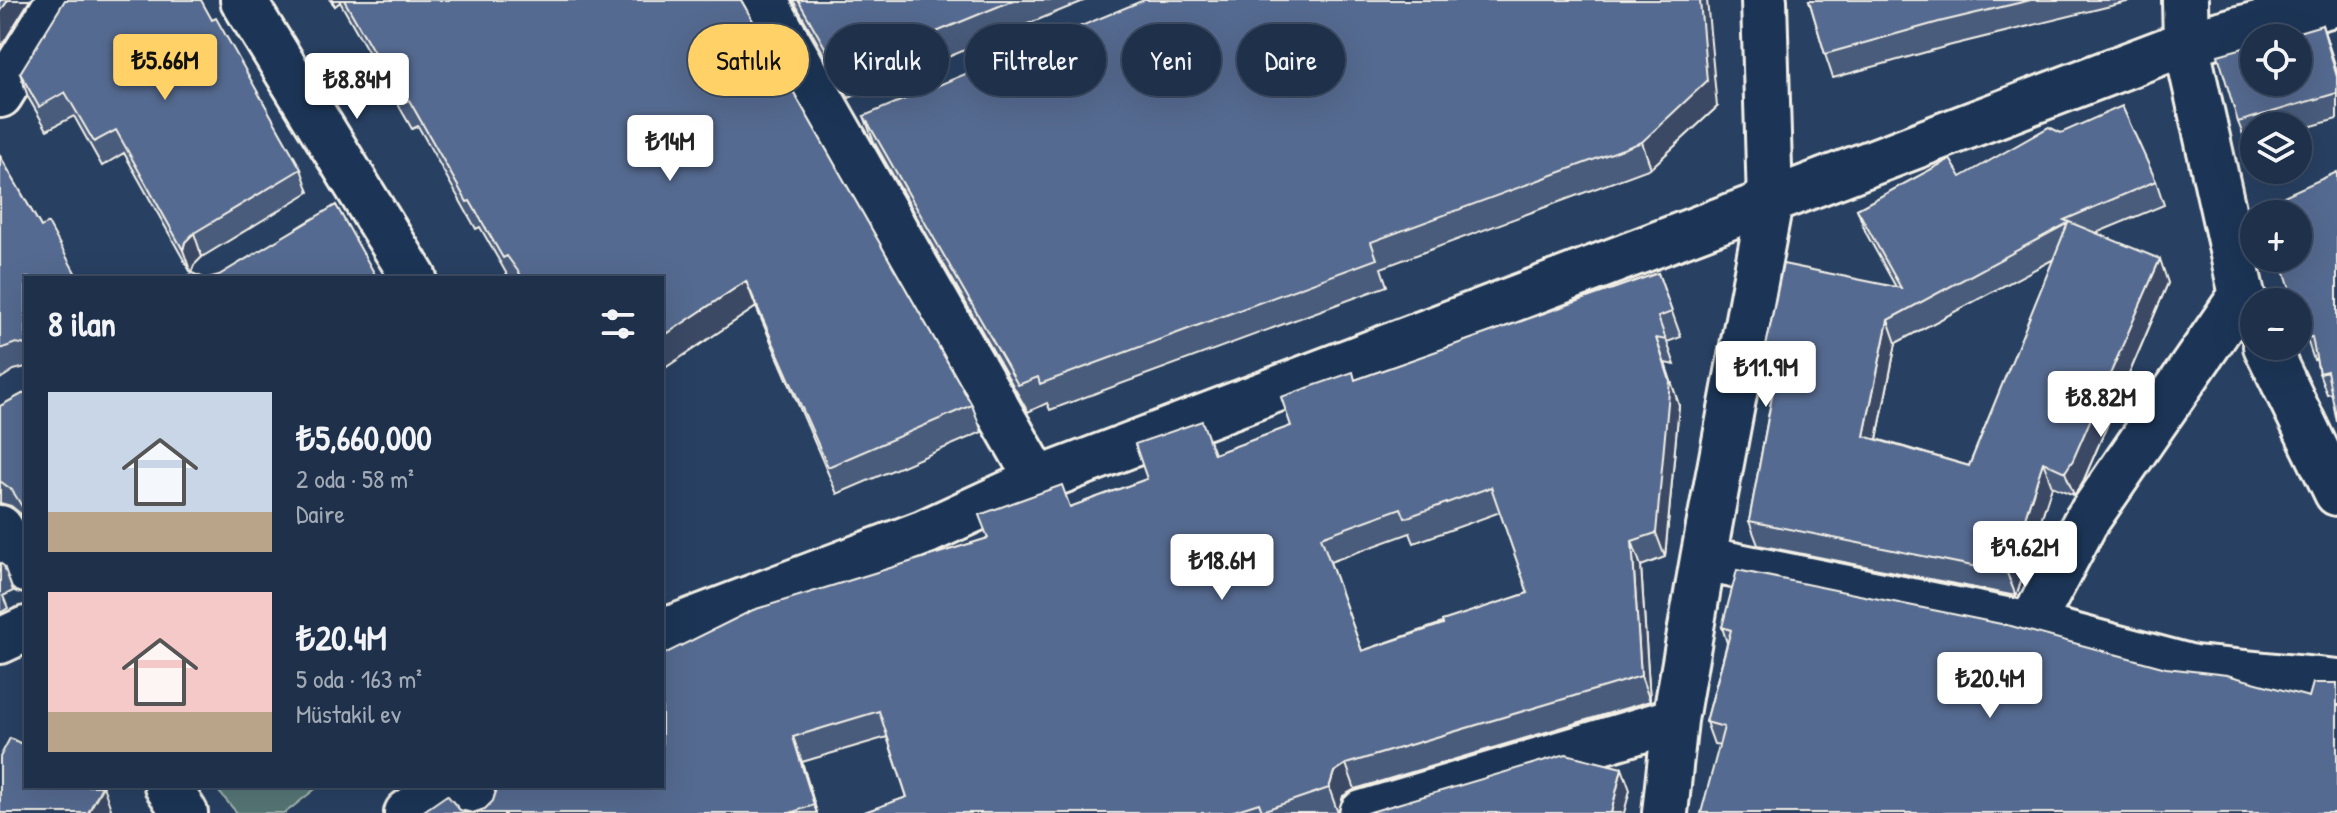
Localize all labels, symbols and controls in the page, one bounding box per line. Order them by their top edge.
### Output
chip: Satılık [688,24,809,96]
chip: Kiralık [825,24,949,96]
chip: Filtreler [965,24,1106,96]
chip: Yeni [1122,24,1221,96]
chip: Daire [1237,24,1345,96]
map controls [2240,24,2312,360]
button: locate [2240,24,2312,96]
pin: ₺5.66M [100,34,230,102]
text: ₺5.66M [131,42,199,77]
pin: ₺8.84M [292,53,422,121]
text: ₺8.84M [323,61,391,96]
button: layers [2240,112,2312,184]
pin: ₺14M [623,115,717,183]
text: ₺14M [645,123,695,158]
button: + [2240,200,2312,272]
button: − [2240,288,2312,360]
text: 8 ilan [48,301,116,347]
icon: filters [596,302,640,346]
pin: ₺11.9M [1701,341,1831,409]
text: ₺11.9M [1734,349,1798,384]
pin: ₺8.82M [2036,371,2166,439]
text: ₺8.82M [2066,379,2136,414]
text: ₺5,660,000 [296,415,432,461]
icon: home [112,424,208,520]
text: 2 oda · 58 m² [296,461,414,496]
text: Daire [296,496,345,531]
pin: ₺9.62M [1960,521,2090,589]
text: ₺9.62M [1991,529,2059,564]
pin: ₺18.6M [1157,534,1287,602]
text: ₺18.6M [1189,542,1255,577]
text: ₺20.4M [296,615,387,661]
icon: home [112,624,208,720]
pin: ₺20.4M [1925,652,2055,720]
text: ₺20.4M [1955,660,2025,695]
text: 5 oda · 163 m² [296,661,422,696]
text: Müstakil ev [296,696,401,731]

